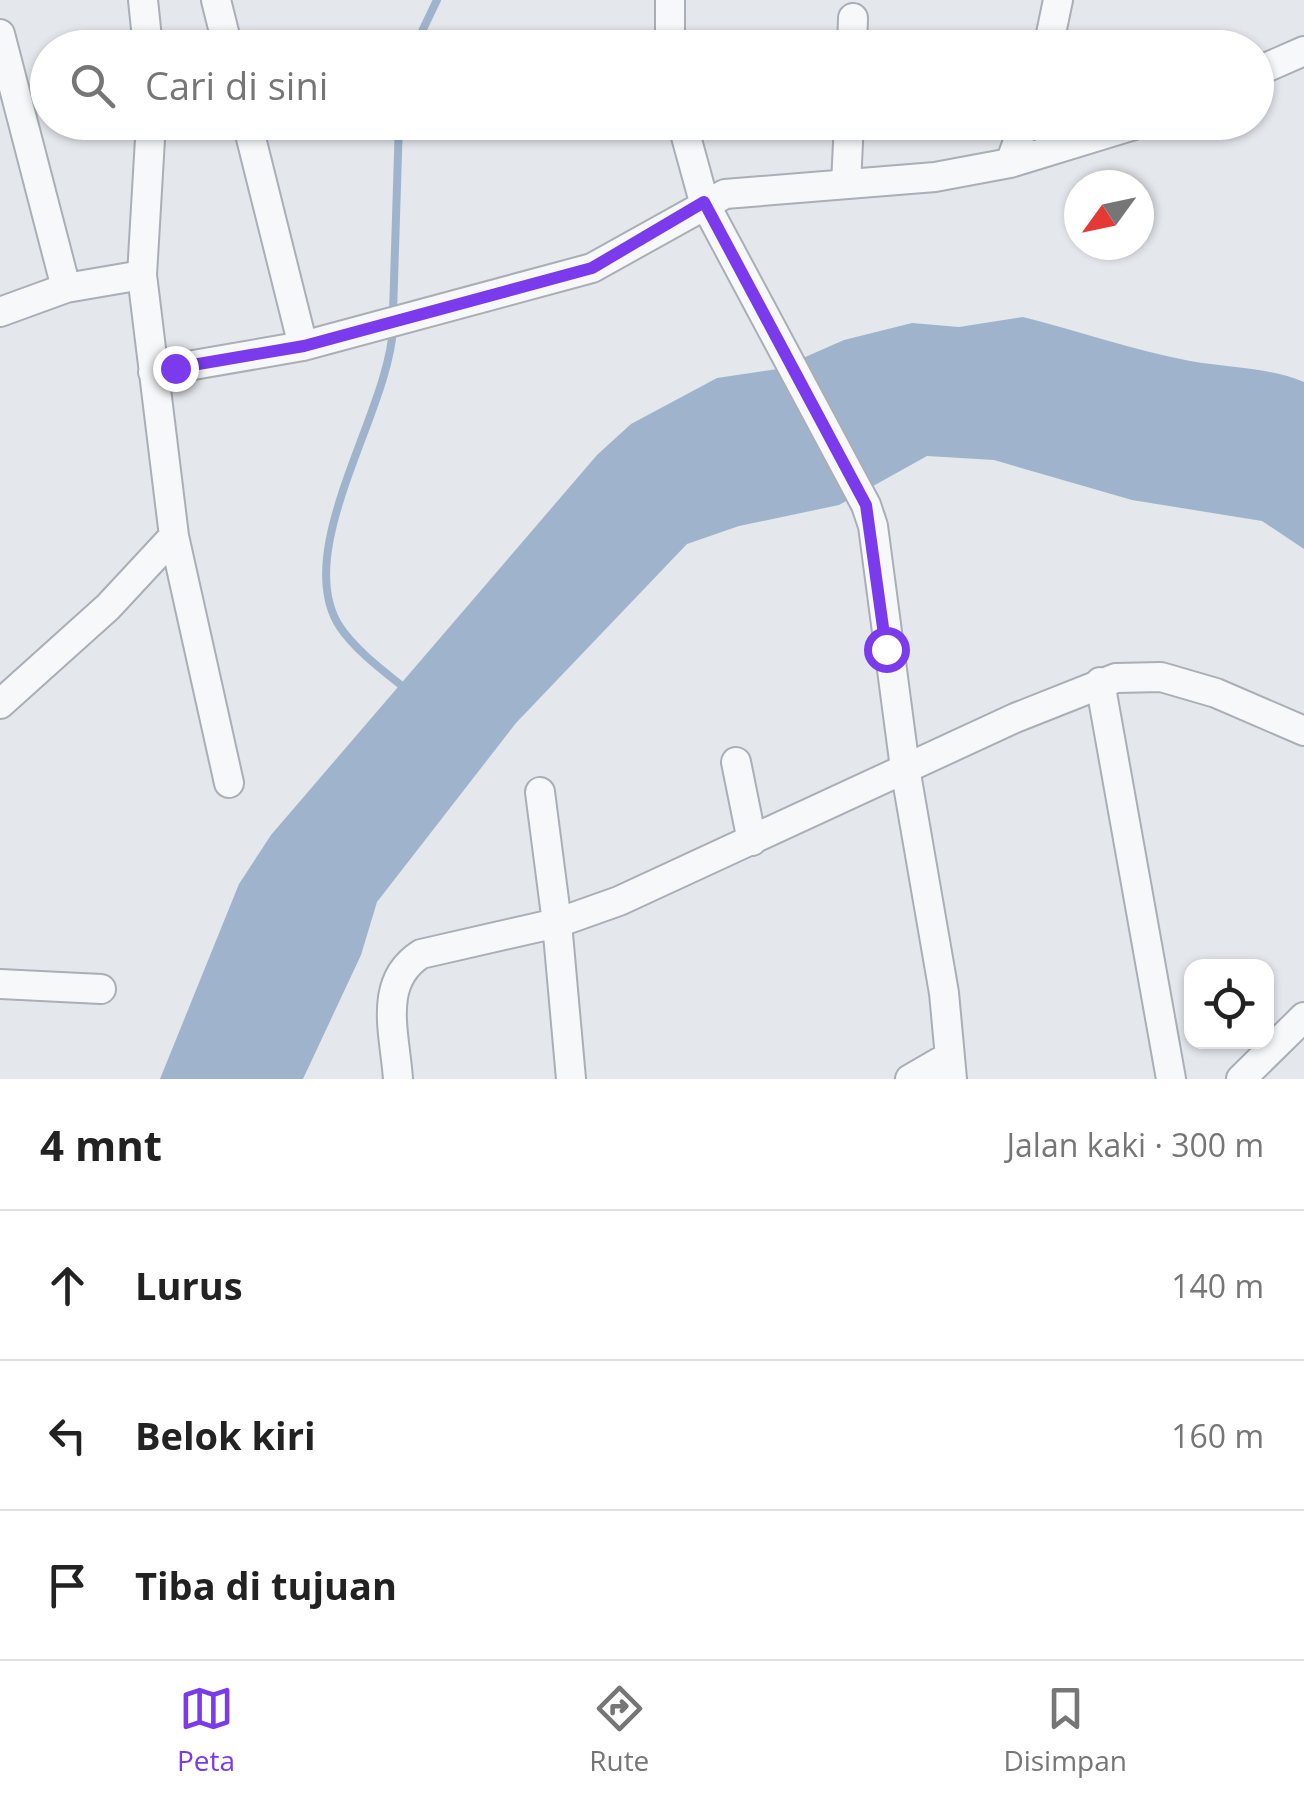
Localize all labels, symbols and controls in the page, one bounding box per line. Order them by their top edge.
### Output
search box [30,30,1274,140]
icon: search [65,58,120,113]
text: Cari di sini [145,59,328,111]
north arrow [1064,170,1154,260]
route end [153,346,199,392]
route start [864,627,910,673]
map controls [1184,959,1274,1049]
button: locate [1184,959,1274,1049]
text: 4 mnt [40,1116,162,1173]
text: Jalan kaki · 300 m [1006,1123,1264,1166]
icon: ahead [40,1258,95,1313]
text: Lurus [135,1259,243,1311]
text: 140 m [1171,1264,1264,1307]
icon: left [40,1408,95,1463]
text: Belok kiri [135,1409,316,1461]
text: 160 m [1171,1414,1264,1457]
icon: arrive [40,1558,95,1613]
text: Tiba di tujuan [135,1559,397,1611]
tab: Peta [177,1681,235,1779]
tab: Rute [589,1681,649,1779]
tab: Disimpan [1003,1681,1127,1779]

